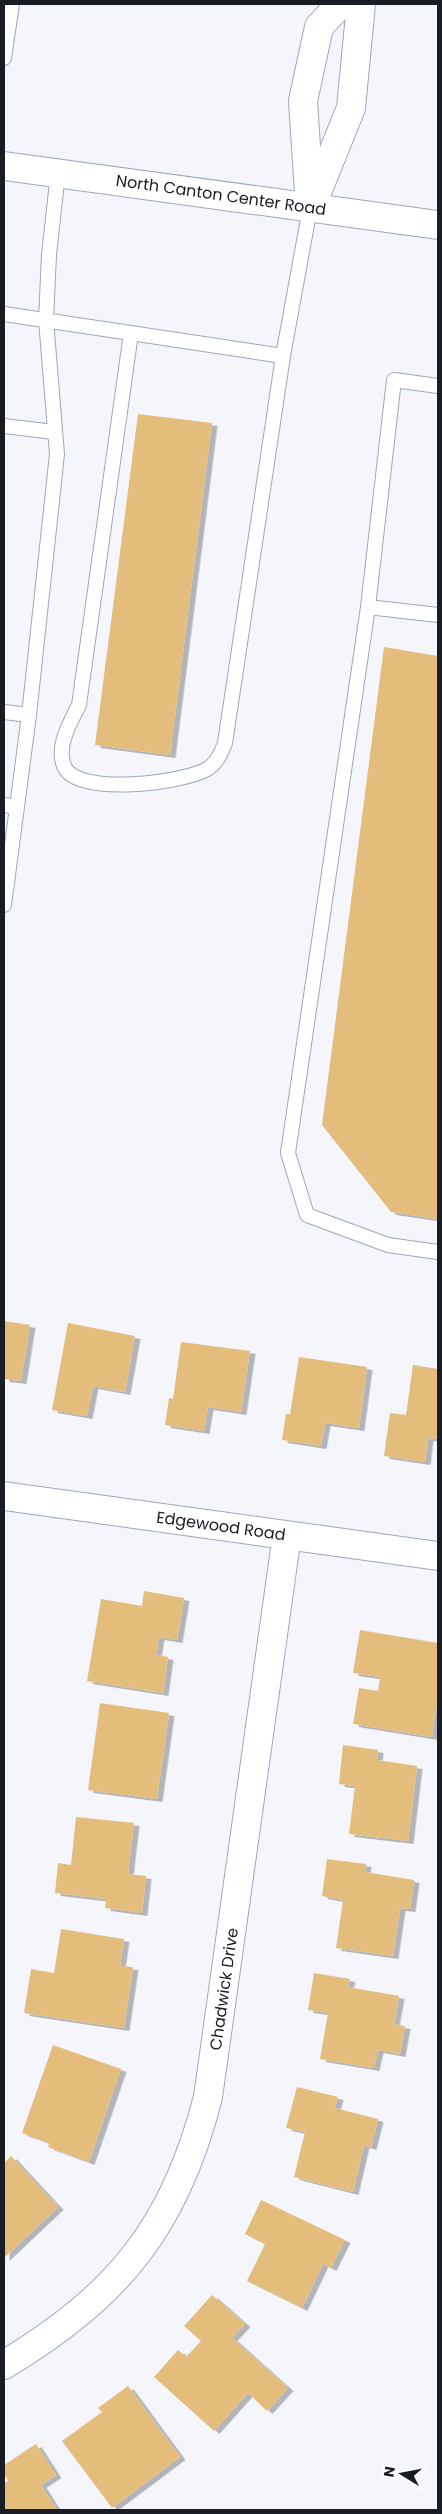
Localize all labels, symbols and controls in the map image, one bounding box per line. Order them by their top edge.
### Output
street label: North Canton Center Road [114,169,328,221]
street label: Edgewood Road [155,1506,287,1546]
street label: Chadwick Drive [204,1926,244,2052]
north arrow [377,2449,427,2499]
text: N [378,2465,400,2479]

